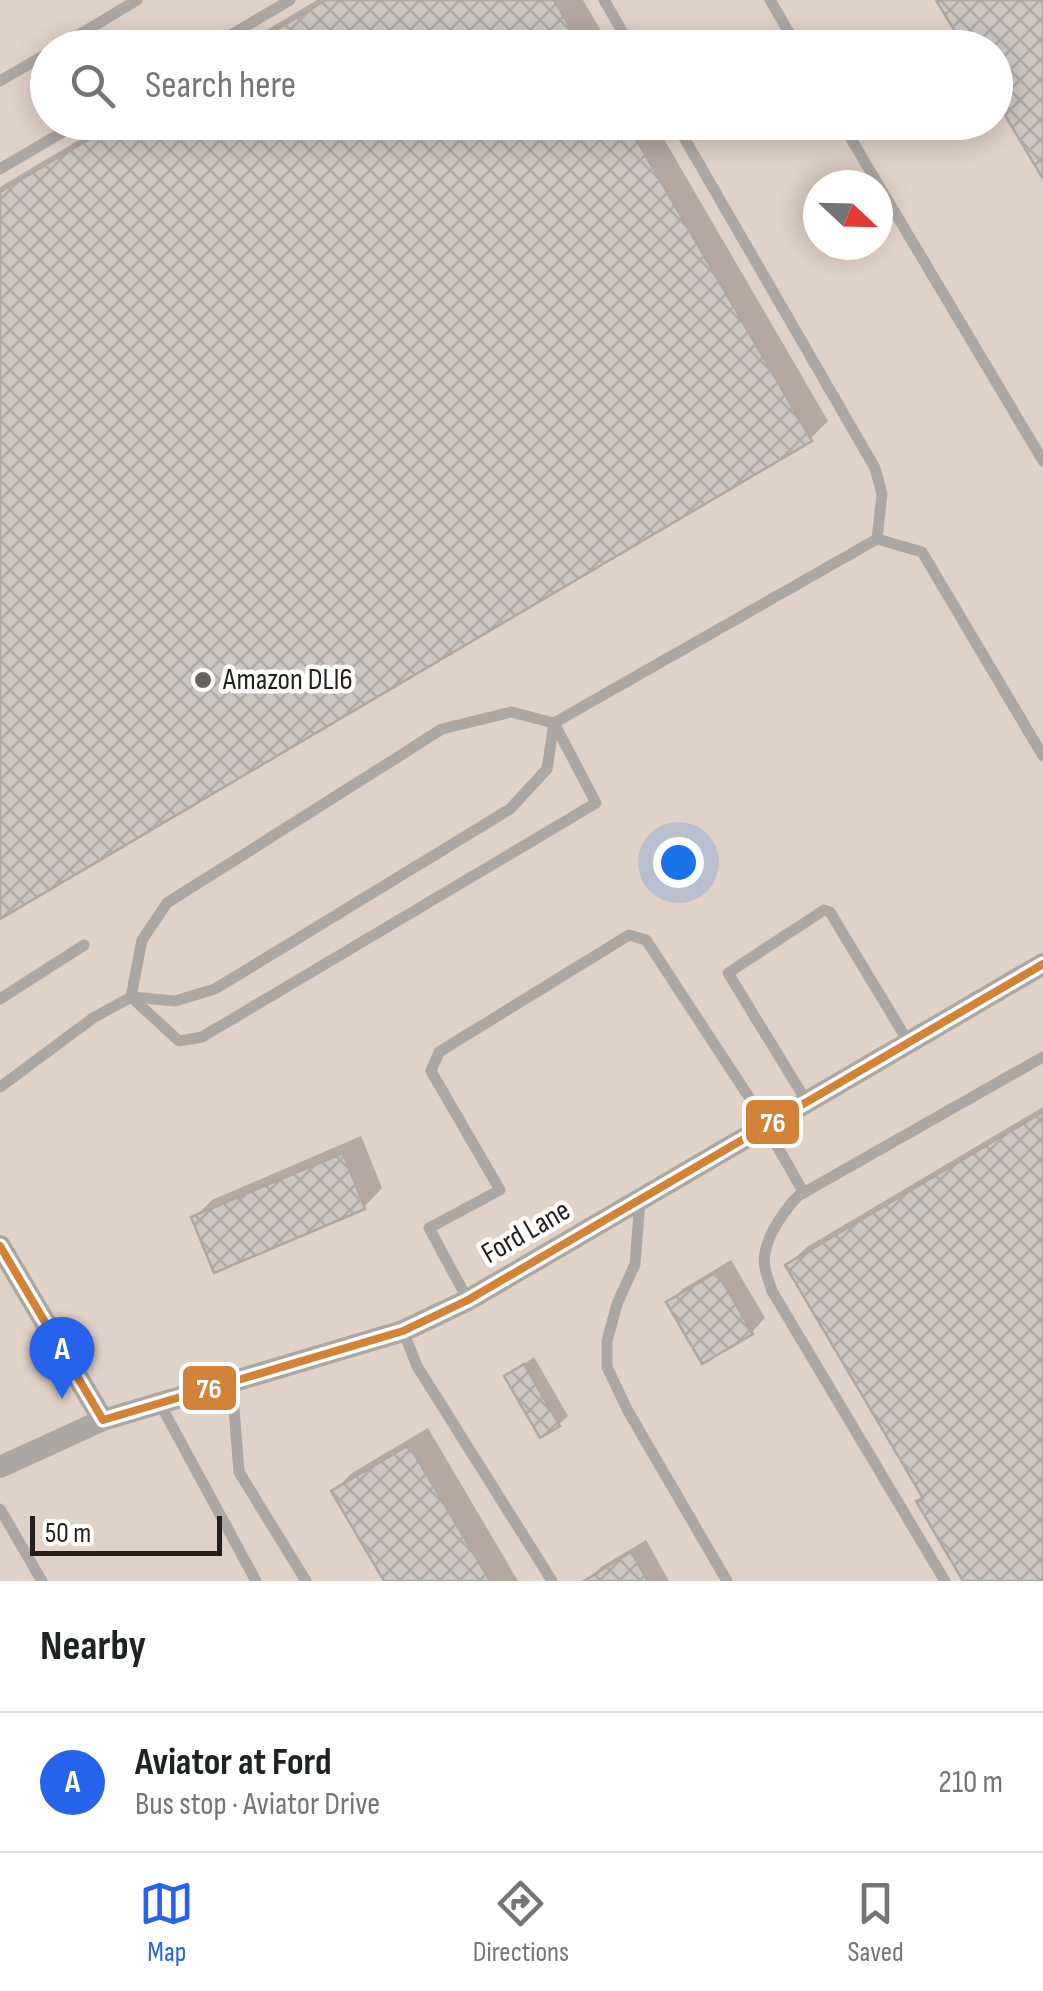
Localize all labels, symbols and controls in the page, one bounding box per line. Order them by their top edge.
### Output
search box [30,30,1013,140]
icon: search [65,58,120,113]
text: Search here [145,63,296,108]
north arrow [803,170,893,260]
place label: Amazon DLI6 [222,662,353,698]
marker: Amazon DLI6 [192,669,214,691]
your location [653,837,704,888]
line badge: 76 [744,1098,801,1146]
text: 76 [760,1107,786,1140]
street label: Ford Lane [475,1192,577,1272]
pin: A [30,1316,94,1399]
line badge: 76 [181,1364,238,1412]
text: 76 [196,1373,222,1406]
scale bar [30,1511,222,1556]
text: 50 m [45,1517,91,1550]
text: Nearby [40,1621,146,1672]
text: Aviator at Ford [135,1740,332,1785]
text: A [65,1763,80,1802]
text: 210 m [939,1763,1003,1802]
text: Bus stop · Aviator Drive [135,1785,380,1824]
tab: Map [139,1876,194,1969]
tab: Directions [473,1876,569,1969]
tab: Saved [848,1876,904,1969]

